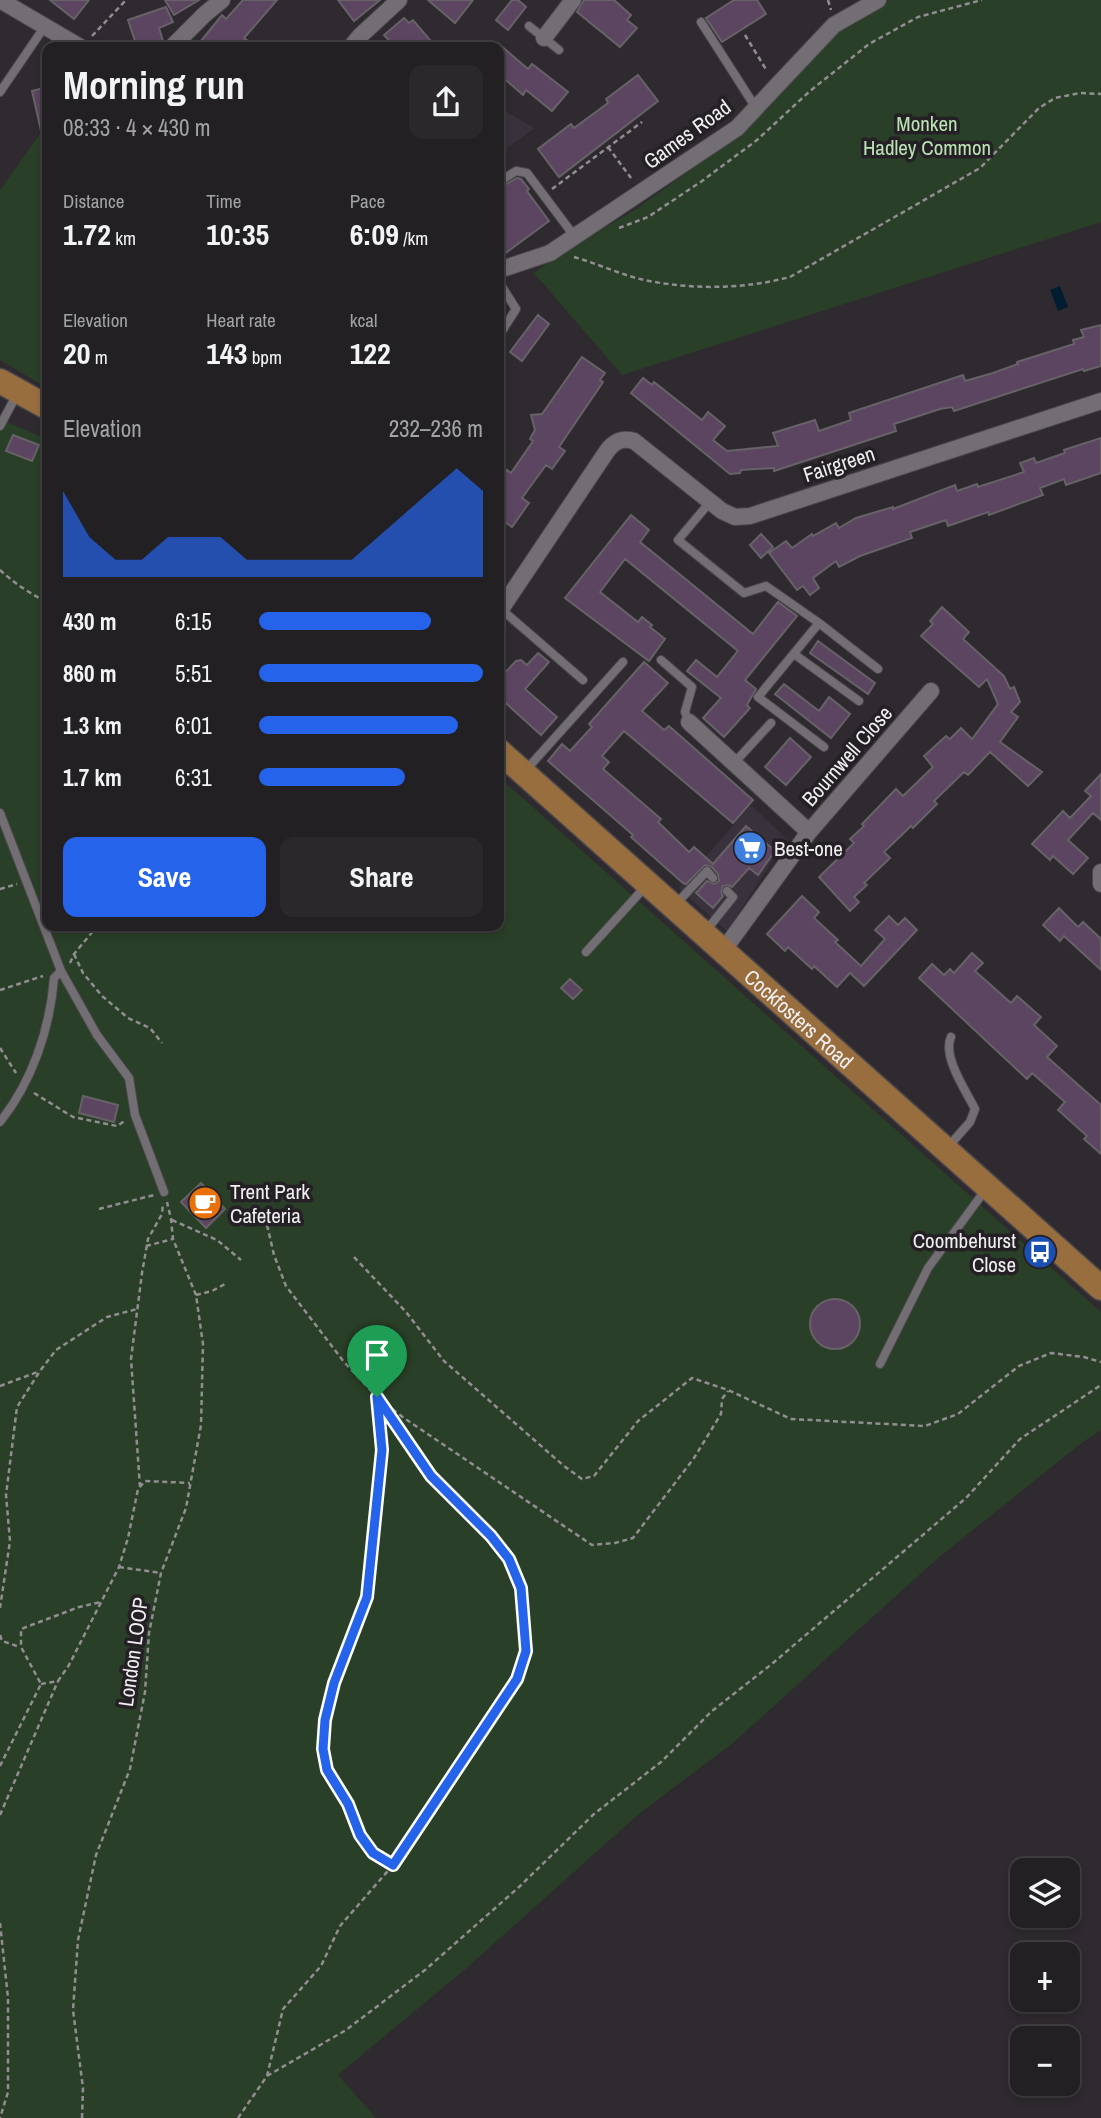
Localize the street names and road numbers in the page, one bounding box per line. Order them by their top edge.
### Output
street label: Games Road [637,92,737,176]
street label: Fairgreen [799,439,879,489]
street label: Bournwell Close [795,700,899,812]
street label: Cockfosters Road [738,962,860,1075]
street label: London LOOP [111,1595,155,1709]

